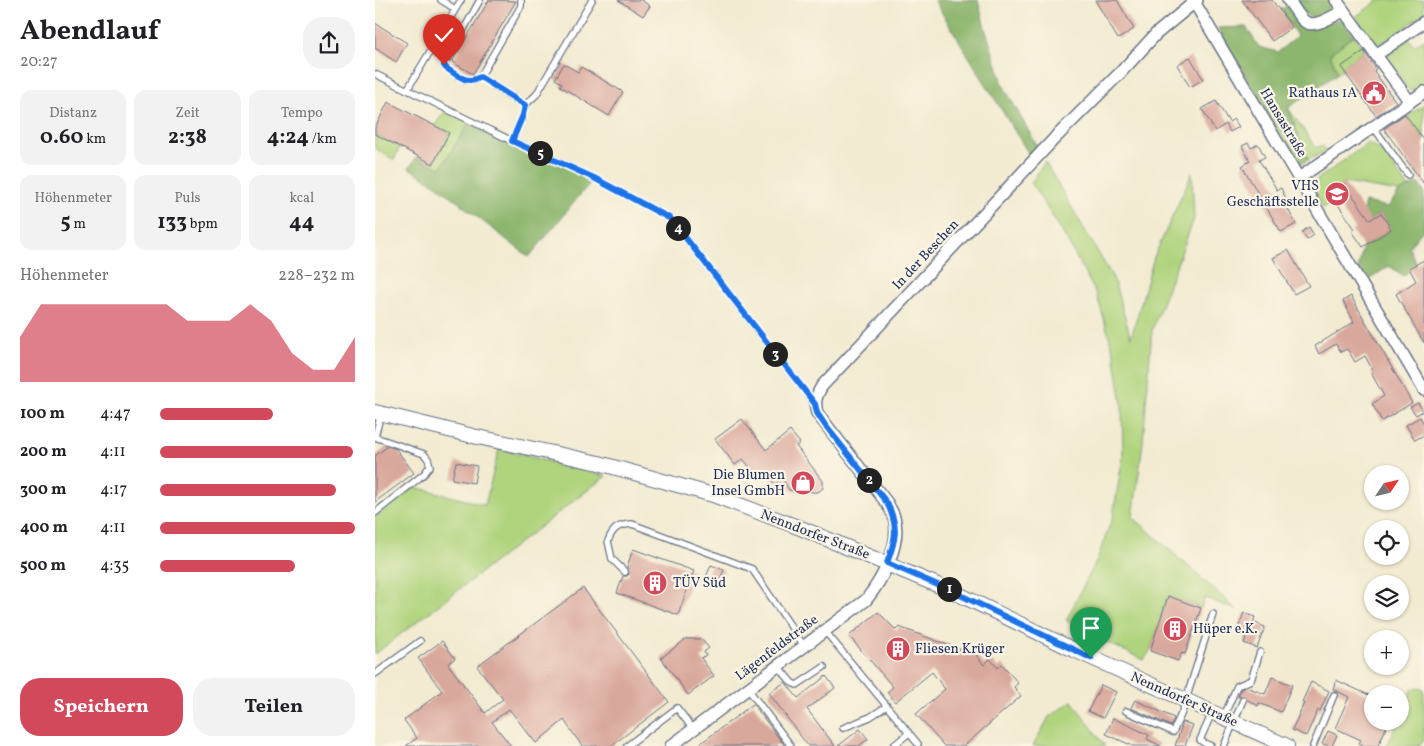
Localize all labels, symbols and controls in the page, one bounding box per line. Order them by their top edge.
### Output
text: Abendlauf [20,12,159,51]
pin [423,14,465,65]
button: share [303,17,355,69]
icon: check [430,21,458,49]
text: 20:27 [20,51,58,73]
public building icon: Rathaus 1A [1361,80,1387,106]
place label: Rathaus 1A [1288,84,1357,103]
street label: Hansastraße [1255,85,1311,161]
text: Distanz [49,104,97,123]
text: Zeit [175,104,200,123]
text: Tempo [281,104,323,123]
text: 0.60 [40,123,83,152]
text: 2:38 [168,123,207,152]
text: 4:24 [267,123,309,152]
text: km [83,130,106,149]
text: /km [309,130,337,149]
pin: 5 [527,140,553,166]
text: 5 [537,144,544,163]
place label: VHS Geschäftsstelle [1227,177,1319,212]
school or university icon: VHS Geschäftsstelle [1324,181,1350,207]
text: Höhenmeter [34,189,112,208]
text: Puls [174,189,201,208]
text: kcal [289,189,314,208]
text: 5 [61,208,71,237]
text: 133 [157,208,187,237]
text: 44 [289,208,315,237]
text: m [71,215,86,234]
text: bpm [187,215,218,234]
pin: 4 [665,216,691,240]
street label: In der Beschen [888,216,964,294]
text: 4 [674,219,683,238]
text: Höhenmeter [20,265,109,287]
text: 228–232 m [278,265,355,287]
pin: 3 [763,342,787,366]
text: 3 [772,345,779,364]
text: 100 m [20,403,65,425]
text: 4:47 [100,403,131,425]
text: 200 m [20,441,67,463]
text: 4:11 [100,441,126,463]
north arrow [1364,465,1409,510]
map controls [1364,465,1409,730]
place label: Die Blumen Insel GmbH [711,466,785,501]
pin: 2 [857,468,881,492]
shop icon: Die Blumen Insel GmbH [790,470,816,496]
text: 2 [866,471,873,490]
text: 300 m [20,479,66,501]
text: 4:17 [100,479,127,501]
street label: Nenndorfer Straße [758,505,873,565]
text: 400 m [20,517,68,539]
text: 4:11 [100,517,126,539]
button: locate [1364,520,1409,565]
text: 500 m [20,555,66,577]
text: 4:35 [100,555,129,577]
building icon: TÜV Süd [642,570,668,596]
place label: TÜV Süd [673,574,726,593]
button: layers [1364,575,1409,620]
pin: 1 [937,576,961,602]
text: 1 [947,580,952,599]
pin [1070,607,1112,658]
street label: Lägenfeldstraße [732,610,823,685]
icon: arrive [1077,614,1105,642]
building icon: Hüper e.K. [1162,616,1188,642]
place label: Hüper e.K. [1193,620,1258,639]
button: + [1364,630,1409,675]
building icon: Fliesen Krüger [885,636,911,662]
place label: Fliesen Krüger [915,640,1005,659]
street label: Nenndorfer Straße [1127,668,1241,732]
button: Speichern [20,678,183,736]
button: Teilen [193,678,355,736]
button: − [1364,685,1409,730]

